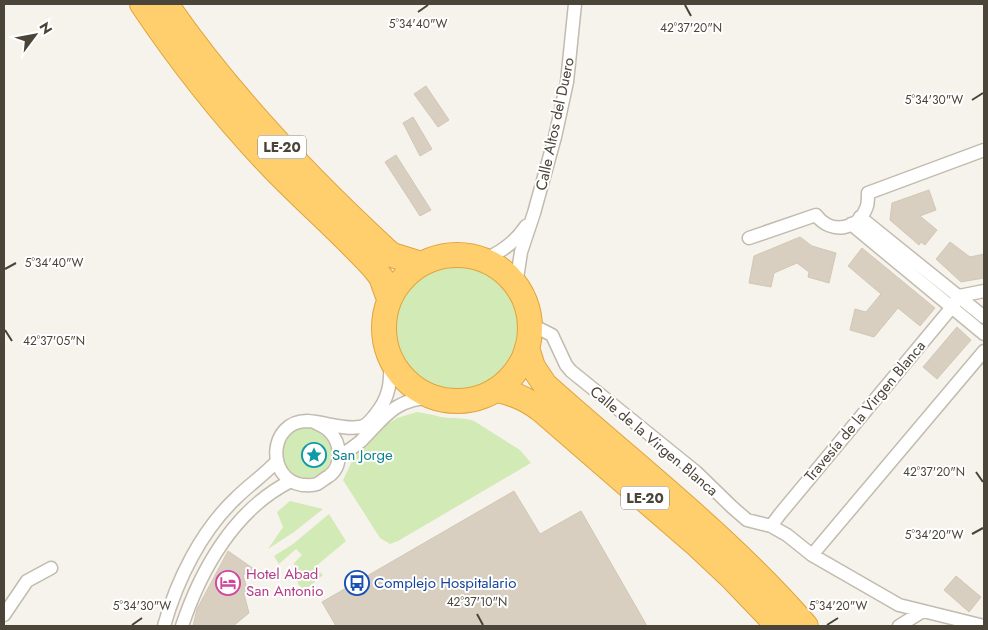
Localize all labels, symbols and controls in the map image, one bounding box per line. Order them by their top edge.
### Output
north arrow [10,10,60,60]
text: 5°34'40"W [389,15,447,33]
text: N [35,18,57,38]
text: 42°37'20"N [660,19,722,37]
street label: Calle Altos del Duero [530,55,580,193]
text: 5°34'30"W [905,91,963,109]
road number: LE-20 [258,136,306,158]
text: 5°34'40"W [25,254,83,272]
text: 42°37'05"N [23,332,85,350]
street label: Travesía de la Virgen Blanca [799,336,931,486]
street label: Calle de la Virgen Blanca [585,381,723,501]
place icon: San Jorge [301,442,327,468]
place label: San Jorge [332,444,393,466]
text: 42°37'20"N [903,463,965,481]
road number: LE-20 [621,486,669,509]
text: 5°34'20"W [905,526,963,544]
place label: Hotel Abad San Antonio [246,563,323,602]
hotel icon: Hotel Abad San Antonio [215,570,241,596]
bus stop icon: Complejo Hospitalario [344,570,370,596]
place label: Complejo Hospitalario [374,572,516,594]
text: 42°37'10"N [447,593,507,611]
text: 5°34'30"W [113,597,171,615]
text: 5°34'20"W [809,597,867,615]

